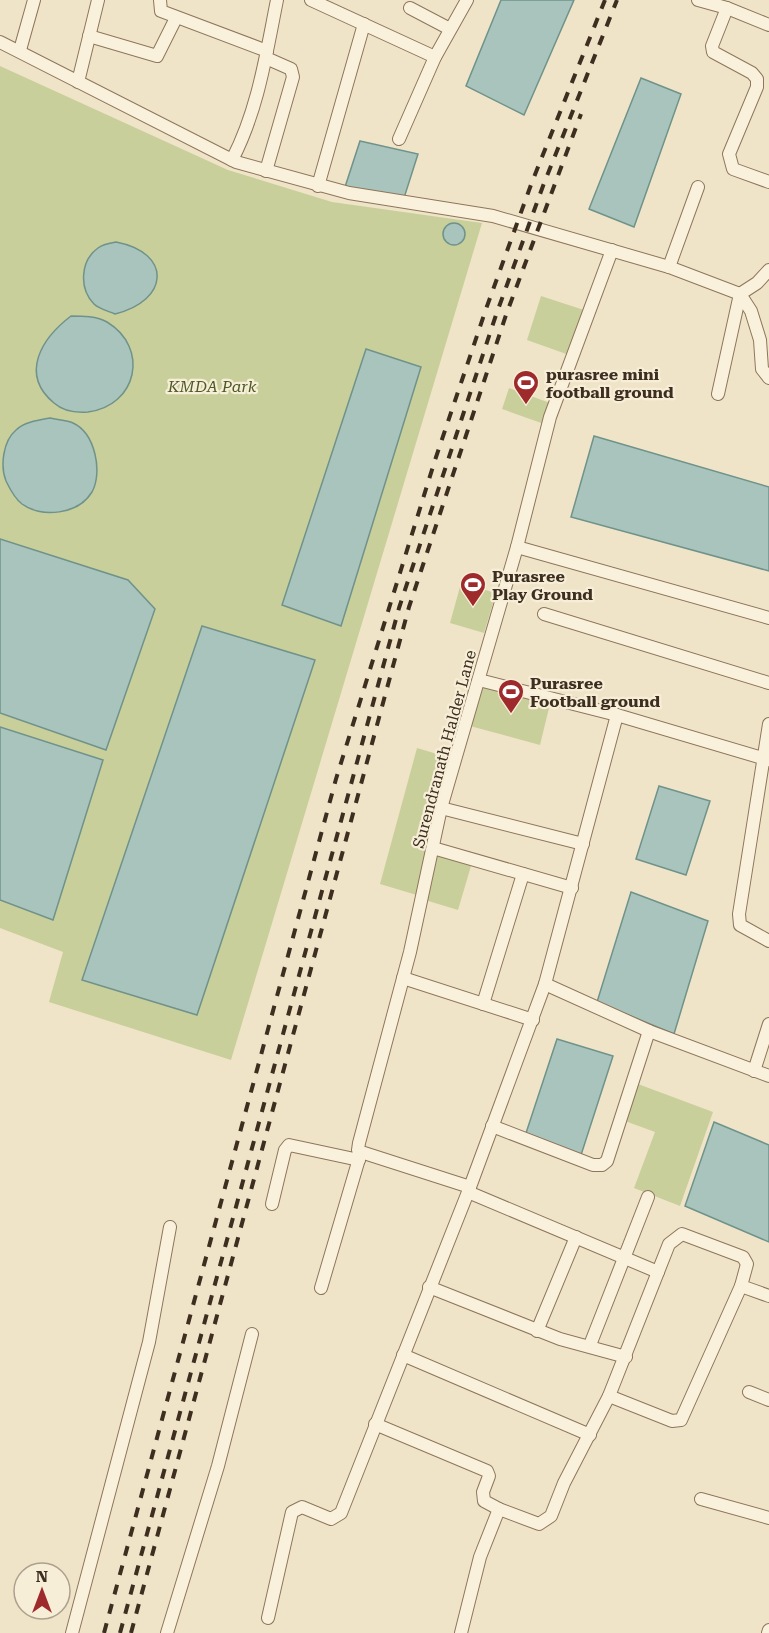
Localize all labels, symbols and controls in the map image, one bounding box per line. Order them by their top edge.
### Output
place label: purasree mini football ground [546,365,674,402]
sports icon: purasree mini football ground [511,368,541,406]
park label: KMDA Park [167,377,257,396]
place label: Purasree Play Ground [492,567,593,604]
sports icon: Purasree Play Ground [458,570,488,608]
street label: Surendranath Halder Lane [409,648,480,850]
place label: Purasree Football ground [530,674,660,711]
sports icon: Purasree Football ground [496,677,526,715]
north arrow [12,1561,72,1621]
text: N [36,1567,48,1586]

